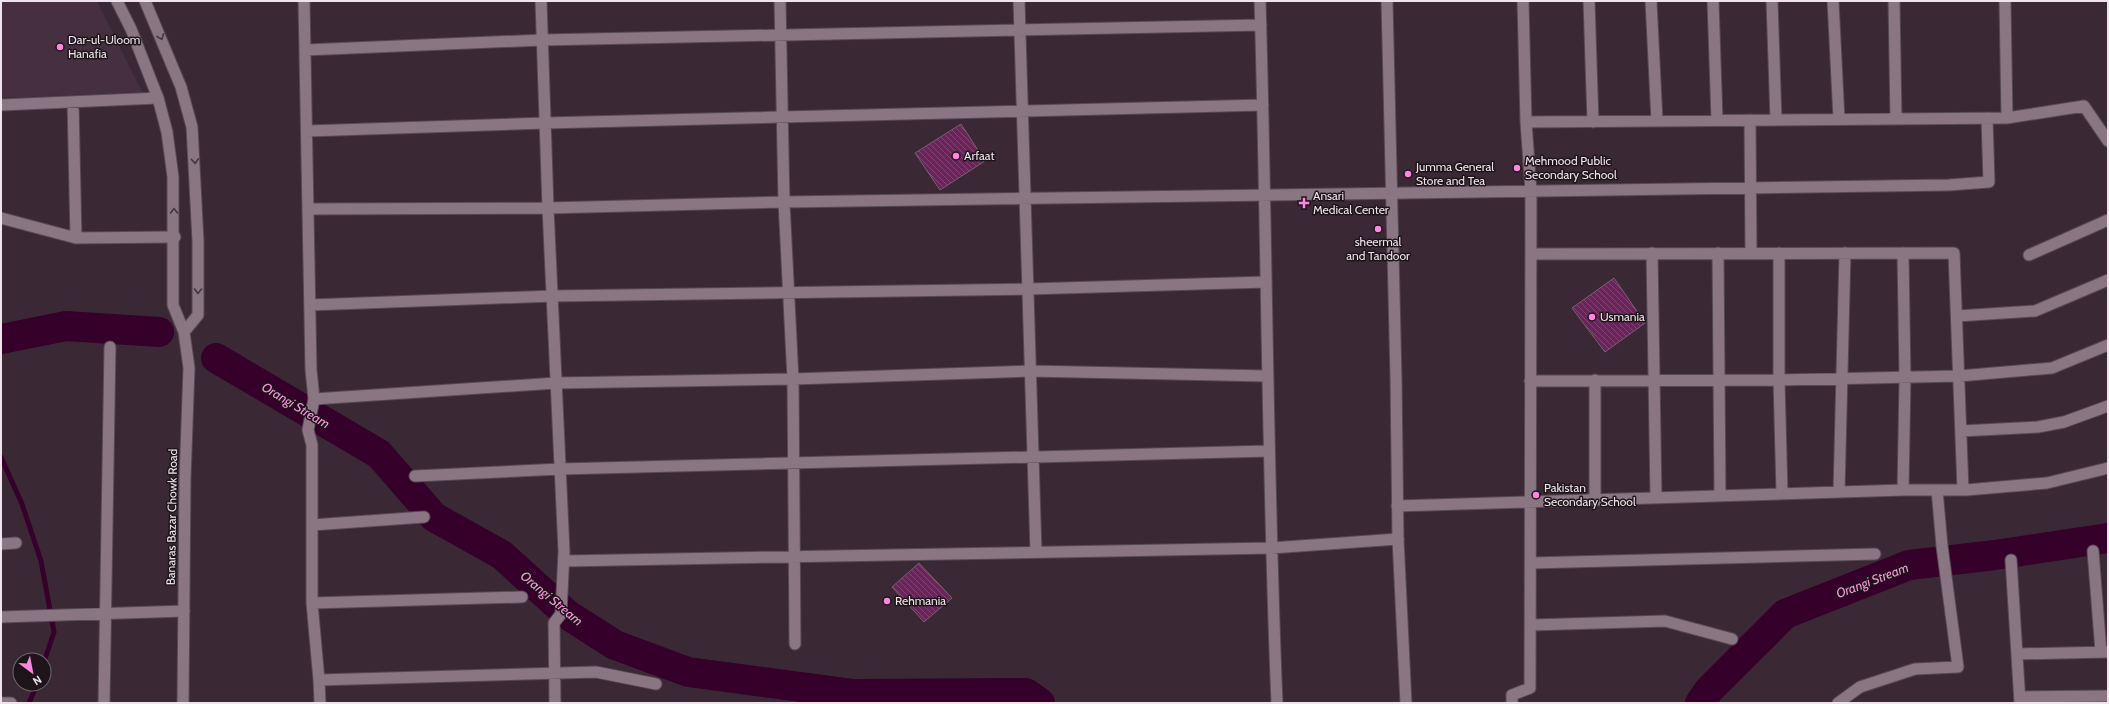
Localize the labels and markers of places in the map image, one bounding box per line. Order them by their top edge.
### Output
place label: Dar-ul-Uloom Hanafia [68,32,140,61]
marker: Dar-ul-Uloom Hanafia [55,42,65,52]
place label: Arfaat [964,148,995,163]
marker: Arfaat [951,151,961,161]
place label: Mehmood Public Secondary School [1525,153,1617,182]
place label: Jumma General Store and Tea [1415,159,1494,188]
marker: Mehmood Public Secondary School [1512,163,1522,173]
marker: Jumma General Store and Tea [1403,169,1413,179]
place label: Ansari Medical Center [1313,188,1389,217]
marker: Ansari Medical Center [1298,197,1310,209]
marker: sheermal and Tandoor [1373,224,1383,234]
place label: sheermal and Tandoor [1346,234,1410,263]
place label: Usmania [1600,309,1645,324]
marker: Usmania [1587,312,1597,322]
place label: Pakistan Secondary School [1544,480,1636,509]
marker: Pakistan Secondary School [1531,490,1541,500]
place label: Rehmania [895,593,946,608]
marker: Rehmania [882,596,892,606]

